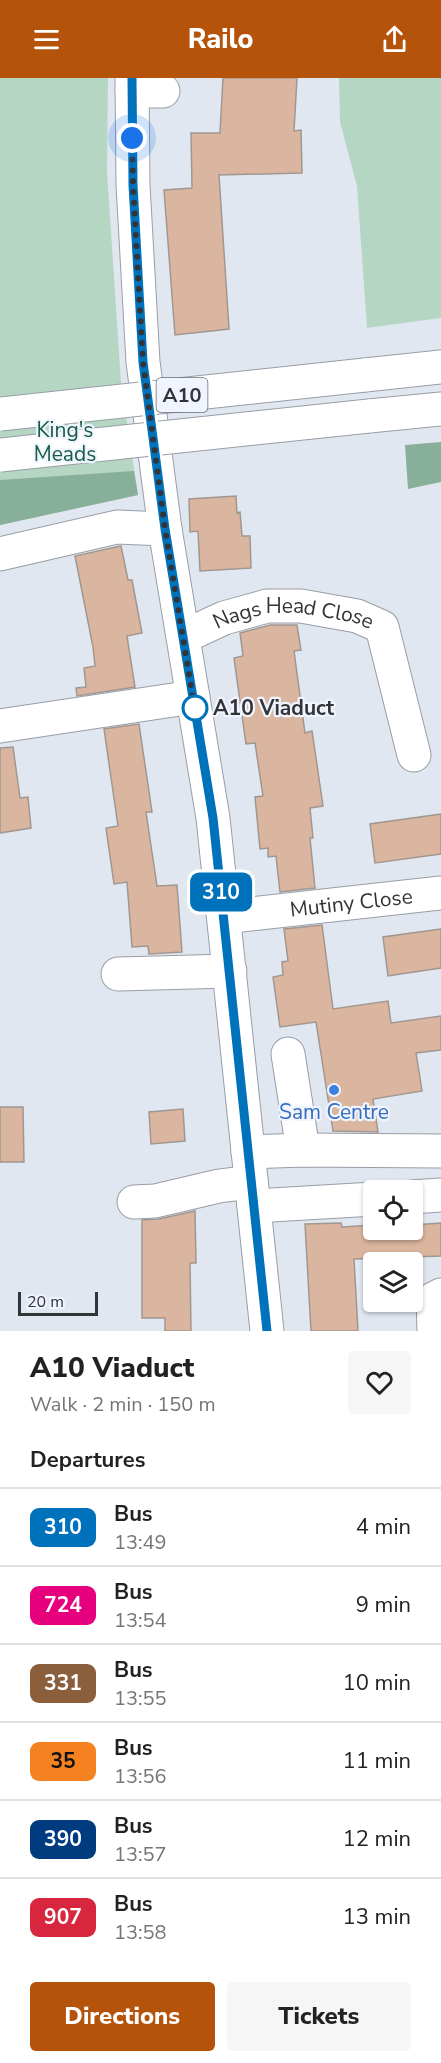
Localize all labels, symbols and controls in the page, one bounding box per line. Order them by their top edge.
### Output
text: Railo [188,21,253,58]
icon: menu [30,23,63,56]
icon: share [378,23,411,56]
your location [117,123,147,153]
road number: A10 [156,378,207,412]
park label: King's Meads [34,416,96,468]
street label: Nags Head Close [208,592,378,636]
place label: A10 Viaduct [213,694,335,722]
marker: A10 Viaduct [182,695,208,721]
line badge: 310 [186,872,256,912]
text: 310 [202,878,240,906]
street label: Mutiny Close [288,882,414,924]
marker: Sam Centre [327,1083,341,1097]
place label: Sam Centre [279,1098,389,1126]
map controls [363,1180,423,1312]
button: locate [363,1180,423,1240]
button: layers [363,1252,423,1312]
scale bar [18,1289,98,1316]
text: 20 m [27,1291,64,1313]
text: A10 Viaduct [30,1349,194,1387]
button: heart [348,1351,411,1414]
text: Walk · 2 min · 150 m [30,1391,216,1418]
text: Departures [30,1445,145,1475]
text: Bus [114,1499,153,1529]
text: 4 min [356,1512,411,1542]
text: 310 [44,1513,82,1541]
text: 13:49 [114,1529,167,1556]
text: Bus [114,1577,153,1607]
text: 9 min [356,1590,411,1620]
text: 724 [44,1591,82,1619]
text: 13:54 [114,1607,167,1634]
text: Bus [114,1655,153,1685]
text: 10 min [343,1668,411,1698]
text: 331 [44,1669,82,1697]
text: 13:55 [114,1685,167,1712]
text: Bus [114,1733,153,1763]
text: 11 min [343,1746,411,1776]
text: 35 [50,1747,76,1775]
text: 13:56 [114,1763,167,1790]
text: Bus [114,1811,153,1841]
text: 12 min [343,1824,411,1854]
text: 390 [44,1825,82,1853]
text: 13:57 [114,1841,167,1868]
text: Bus [114,1889,153,1919]
text: 13 min [343,1902,411,1932]
text: 907 [44,1903,82,1931]
text: 13:58 [114,1919,167,1946]
button: Directions [30,1982,215,2051]
button: Tickets [227,1982,411,2051]

